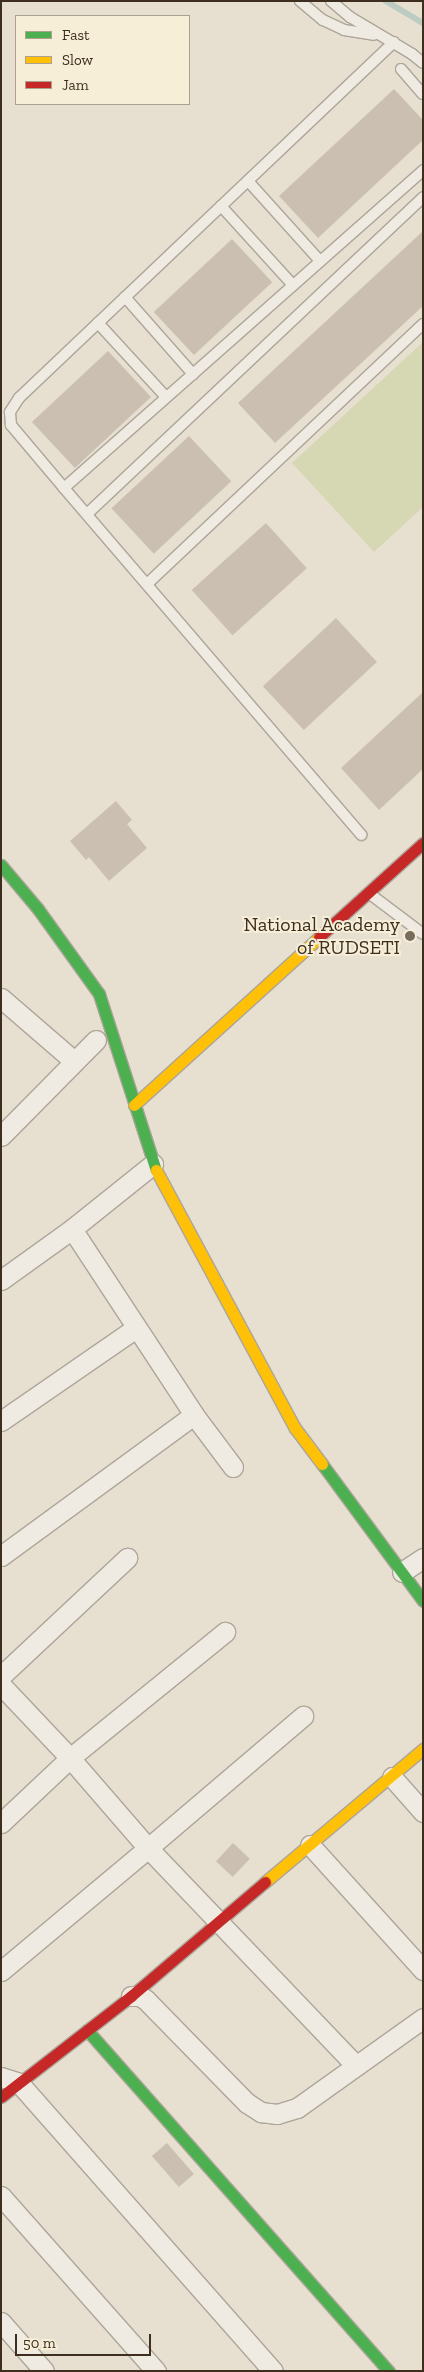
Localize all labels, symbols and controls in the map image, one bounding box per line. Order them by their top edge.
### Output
legend [15,15,190,105]
text: Fast [62,26,90,44]
text: Slow [62,51,93,69]
text: Jam [62,76,89,94]
place label: National Academy of RUDSETI [243,912,400,959]
marker: National Academy of RUDSETI [404,930,416,942]
scale bar [18,2324,154,2356]
text: 50 m [23,2334,56,2352]

